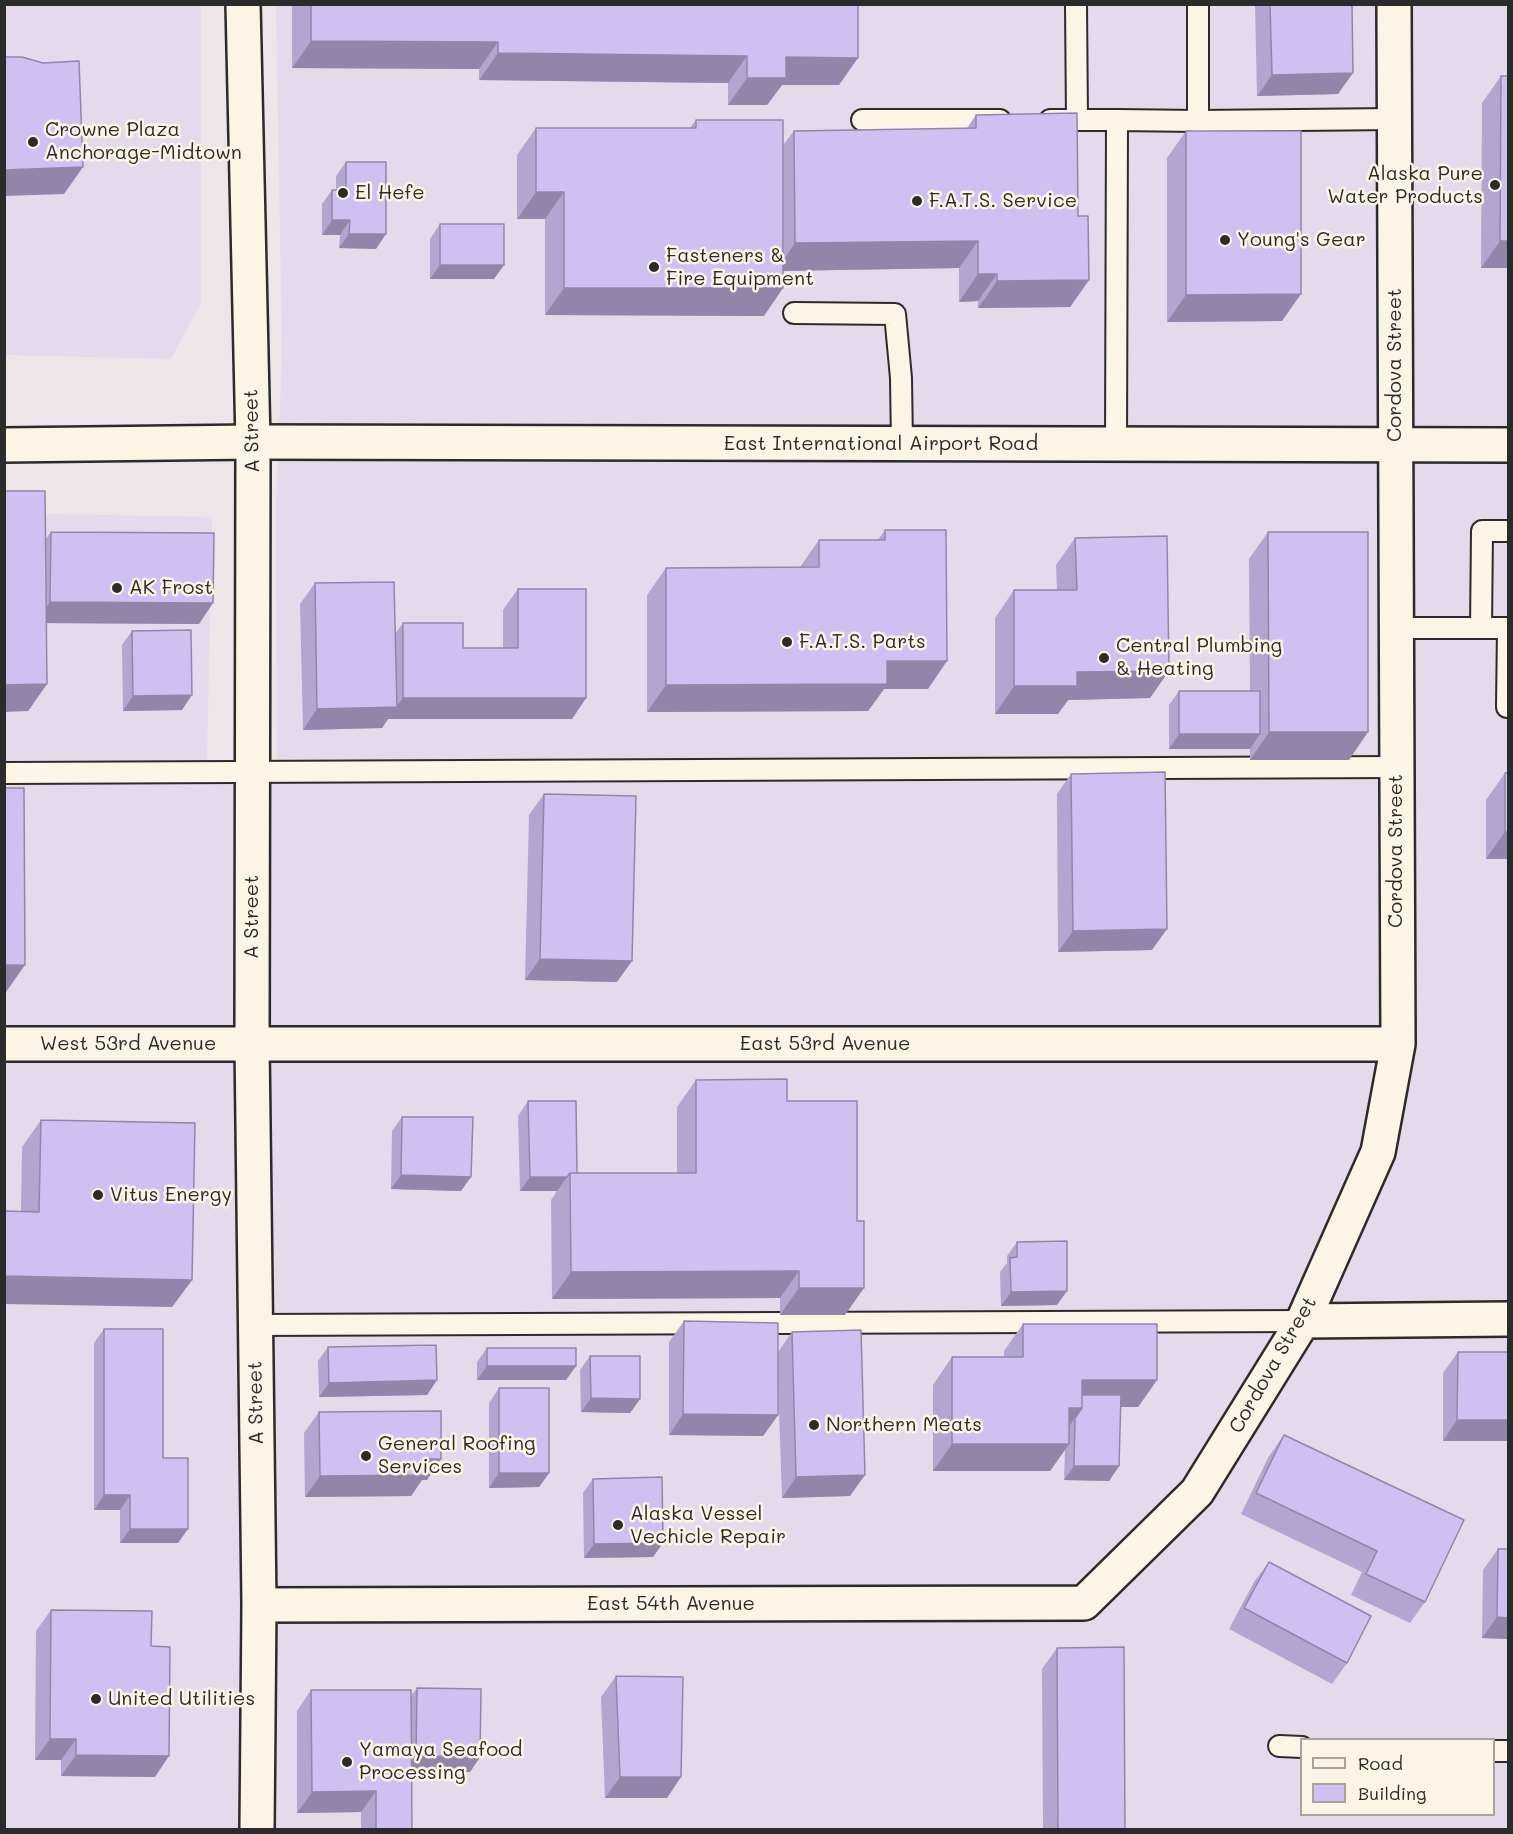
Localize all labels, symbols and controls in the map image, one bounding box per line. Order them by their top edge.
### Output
place label: Crowne Plaza Anchorage-Midtown [45,118,242,165]
marker: Crowne Plaza Anchorage-Midtown [26,135,40,149]
place label: Alaska Pure Water Products [1327,162,1483,209]
marker: Alaska Pure Water Products [1488,178,1502,192]
place label: El Hefe [355,181,425,205]
marker: El Hefe [336,186,350,200]
place label: F.A.T.S. Service [929,189,1077,213]
marker: F.A.T.S. Service [910,194,924,208]
place label: Young's Gear [1237,228,1366,252]
marker: Young's Gear [1218,233,1232,247]
place label: Fasteners & Fire Equipment [666,244,814,291]
marker: Fasteners & Fire Equipment [647,260,661,274]
street label: Cordova Street [1383,288,1407,442]
street label: A Street [239,389,265,473]
street label: East International Airport Road [724,432,1038,456]
place label: AK Frost [129,576,213,600]
marker: AK Frost [110,581,124,595]
place label: F.A.T.S. Parts [799,630,926,654]
place label: Central Plumbing & Heating [1116,634,1282,681]
marker: F.A.T.S. Parts [780,635,794,649]
marker: Central Plumbing & Heating [1097,651,1111,665]
street label: Cordova Street [1384,774,1408,928]
street label: A Street [240,875,264,959]
street label: West 53rd Avenue [40,1032,216,1056]
street label: East 53rd Avenue [740,1032,910,1056]
place label: Vitus Energy [110,1183,232,1207]
marker: Vitus Energy [91,1188,105,1202]
street label: Cordova Street [1224,1292,1322,1438]
street label: A Street [243,1361,269,1445]
place label: Northern Meats [826,1413,982,1437]
marker: Northern Meats [807,1418,821,1432]
place label: General Roofing Services [378,1432,536,1479]
marker: General Roofing Services [359,1449,373,1463]
place label: Alaska Vessel Vechicle Repair [630,1502,786,1549]
marker: Alaska Vessel Vechicle Repair [611,1518,625,1532]
street label: East 54th Avenue [587,1592,755,1616]
place label: United Utilities [108,1687,255,1711]
marker: United Utilities [89,1692,103,1706]
place label: Yamaya Seafood Processing [359,1738,523,1785]
legend [1300,1738,1495,1816]
text: Road [1358,1751,1403,1775]
marker: Yamaya Seafood Processing [340,1755,354,1769]
text: Building [1358,1781,1426,1805]

